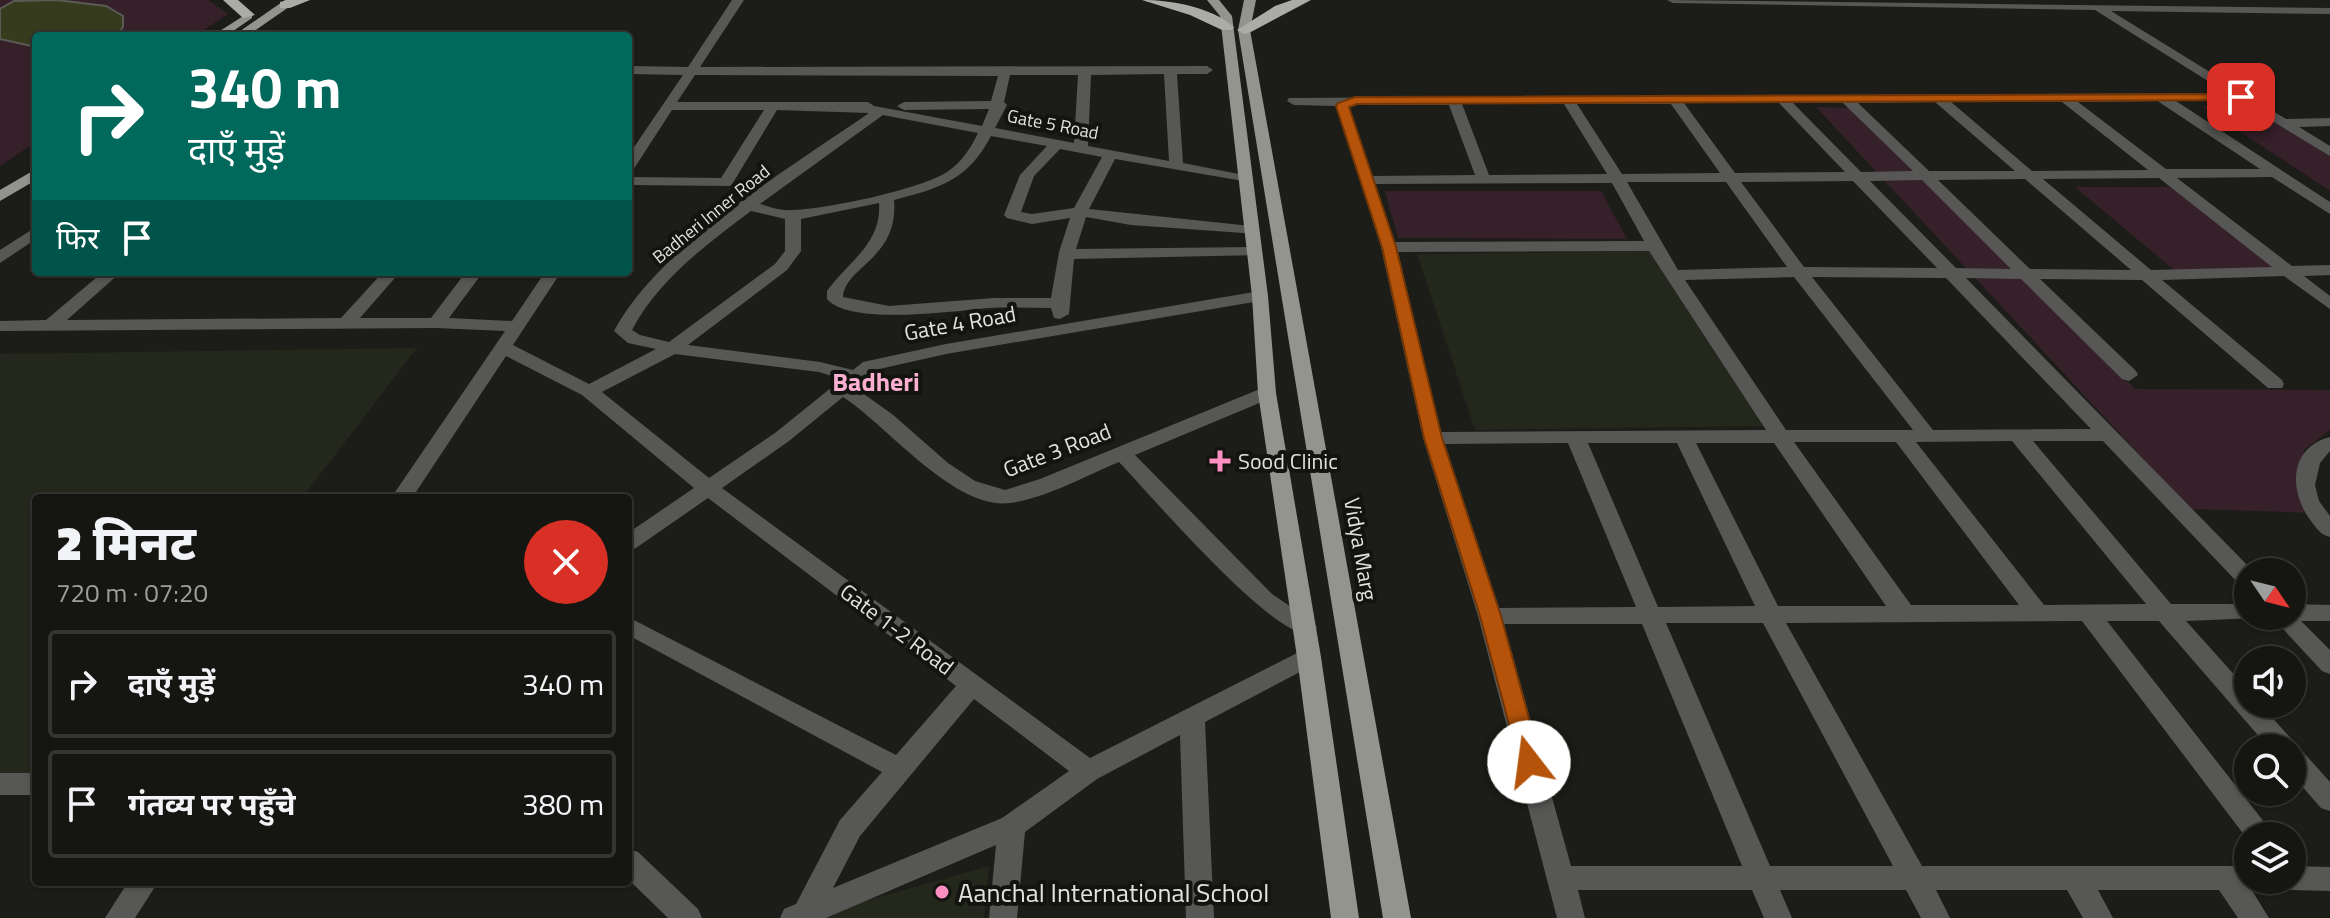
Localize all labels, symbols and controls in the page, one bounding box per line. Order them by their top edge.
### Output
text: 340 m [188,45,341,130]
pin [2207,63,2275,131]
icon: right [56,64,160,168]
icon: arrive [2219,75,2263,119]
street label: Gate 5 Road [1005,102,1101,146]
text: दाएँ मुड़ें [188,122,285,177]
street label: Badheri Inner Road [646,158,776,270]
text: फिर [56,215,99,261]
icon: arrive [115,216,159,260]
street label: Gate 4 Road [901,296,1019,350]
district label: Badheri [832,362,920,401]
street label: Gate 3 Road [998,414,1116,486]
place label: Sood Clinic [1238,444,1338,478]
marker: Sood Clinic [1209,450,1231,472]
street label: Vidya Marg [1335,495,1387,603]
text: 2 मिनट [56,506,196,579]
button: close [524,520,608,604]
north arrow [2234,558,2306,630]
map controls [2234,558,2306,894]
text: 720 m · 07:20 [56,573,208,612]
street label: Gate 1-2 Road [833,575,961,683]
button: sound [2234,646,2306,718]
text: दाएँ मुड़ें [128,661,215,707]
text: 340 m [522,661,604,707]
icon: right [60,662,104,706]
position arrow [1487,720,1571,804]
button: search [2234,734,2306,806]
text: गंतव्य पर पहुँचे [128,781,295,827]
text: 380 m [522,781,604,827]
icon: arrive [60,782,104,826]
button: layers [2234,822,2306,894]
place label: Aanchal International School [958,873,1269,912]
marker: Aanchal International School [933,883,951,901]

